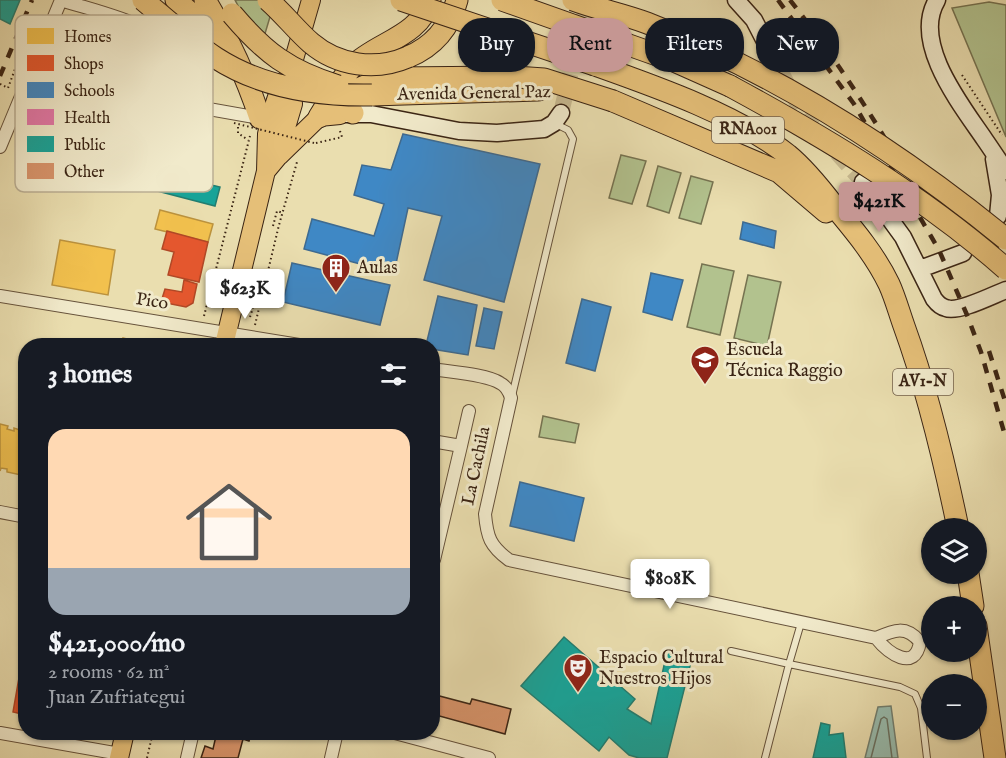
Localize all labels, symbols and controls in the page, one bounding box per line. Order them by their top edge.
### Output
legend [15,15,213,192]
chip: Buy [458,18,535,72]
chip: Rent [547,18,633,72]
chip: Filters [645,18,744,72]
chip: New [756,18,839,72]
text: Homes [64,28,112,48]
text: Shops [64,55,104,75]
street label: Avenida General Paz [396,81,551,107]
text: Schools [64,82,115,102]
text: Health [64,109,111,129]
road number: RNA001 [712,117,784,143]
text: Public [64,136,106,156]
text: Other [64,163,105,183]
pin: $421K [837,182,921,233]
text: $421K [853,189,905,214]
building icon: Aulas [320,252,352,294]
place label: Aulas [356,257,398,280]
pin: $623K [203,269,287,320]
text: $623K [220,276,270,301]
street label: Pico [134,288,170,316]
place label: Escuela Técnica Raggio [726,339,843,383]
school or university icon: Escuela Técnica Raggio [689,344,721,386]
text: 3 homes [48,358,132,391]
icon: filters [377,358,410,391]
road number: AV1-N [893,369,953,395]
street label: La Cachila [457,424,497,508]
icon: home [175,468,283,576]
map controls [921,518,987,740]
button: layers [921,518,987,584]
pin: $808K [628,559,712,610]
text: $808K [644,566,696,591]
button: + [921,596,987,662]
text: $421,000/mo [48,627,185,660]
place label: Espacio Cultural Nuestros Hijos [599,647,723,691]
theatre icon: Espacio Cultural Nuestros Hijos [562,652,594,694]
text: 2 rooms · 62 m² [48,660,170,685]
button: − [921,674,987,740]
text: Juan Zufriategui [48,685,185,710]

